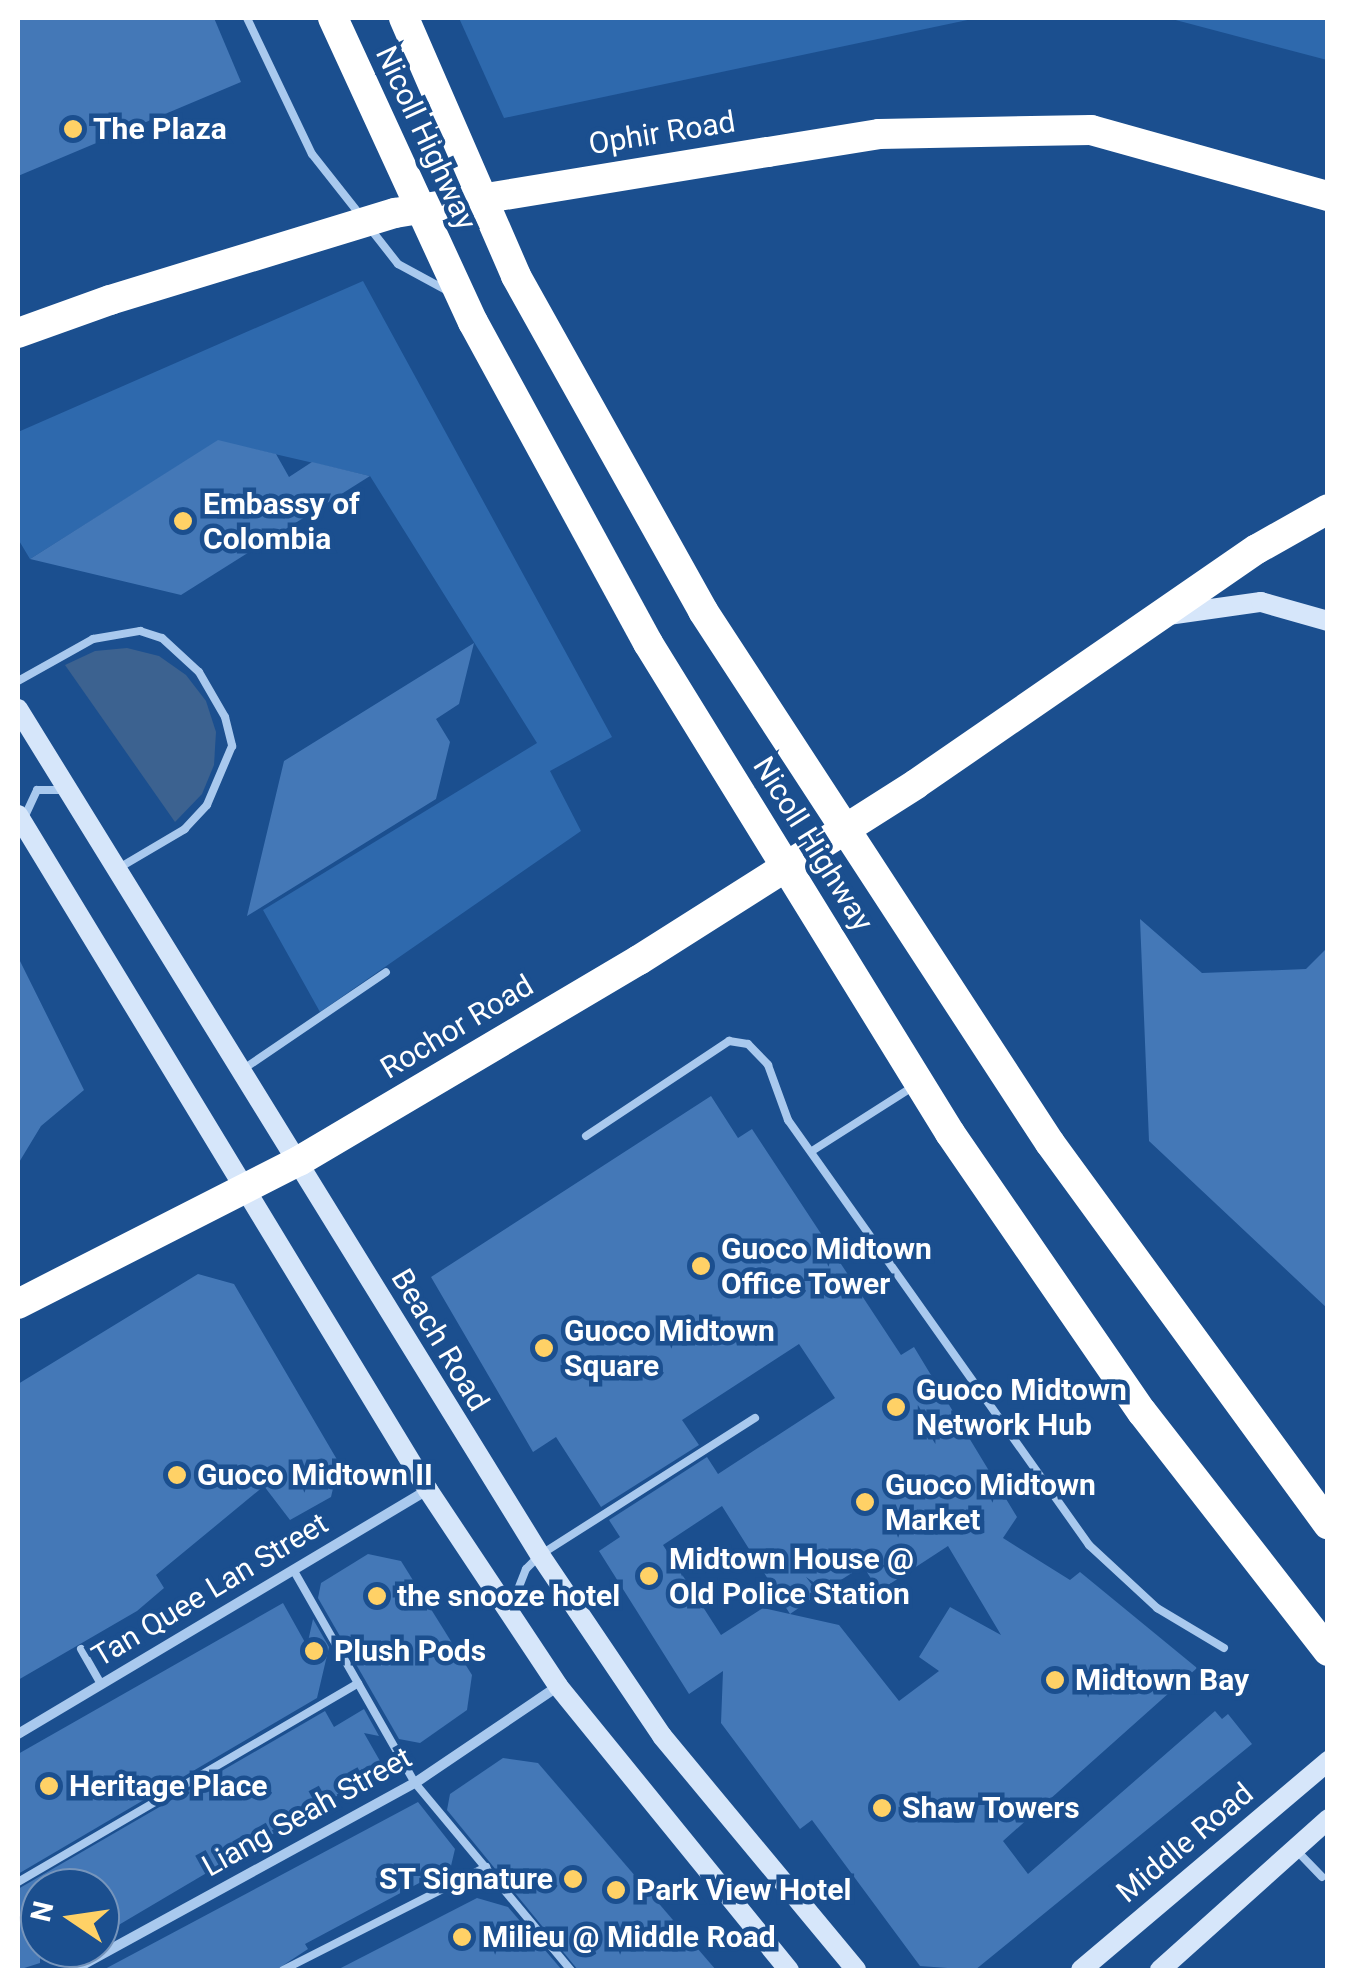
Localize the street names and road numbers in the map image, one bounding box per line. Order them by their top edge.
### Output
street label: Nicoll Highway [368,40,484,236]
street label: Ophir Road [586,104,738,162]
street label: Nicoll Highway [745,750,881,938]
street label: Rochor Road [374,967,540,1087]
street label: Beach Road [384,1262,496,1418]
street label: Tan Quee Lan Street [86,1505,334,1675]
street label: Liang Seah Street [196,1740,418,1884]
street label: Middle Road [1110,1776,1260,1910]

